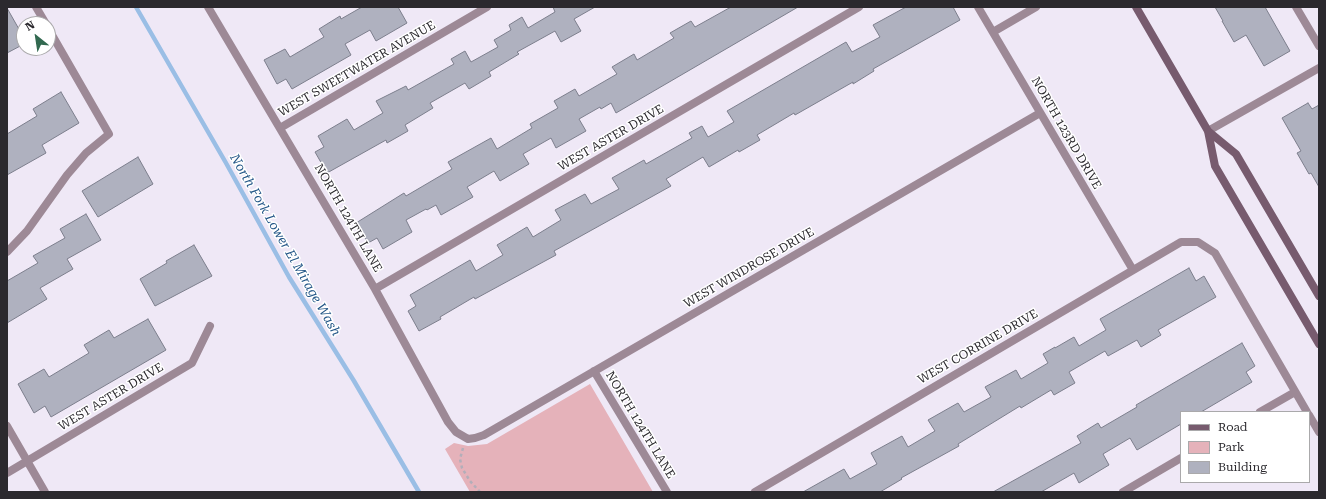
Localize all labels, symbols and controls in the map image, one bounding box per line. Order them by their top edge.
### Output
north arrow [16,16,56,56]
text: N [23,18,37,34]
street label: WEST SWEETWATER AVENUE [276,18,438,120]
street label: NORTH 123RD DRIVE [1028,74,1104,192]
street label: WEST ASTER DRIVE [556,102,666,174]
water label: North Fork Lower El Mirage Wash [226,151,344,339]
street label: NORTH 124TH LANE [311,161,385,275]
street label: WEST WINDROSE DRIVE [681,225,817,311]
street label: WEST CORRINE DRIVE [915,307,1041,387]
street label: WEST ASTER DRIVE [56,360,166,434]
street label: NORTH 124TH LANE [602,369,678,481]
legend [1180,411,1310,483]
text: Road [1218,420,1247,434]
text: Park [1218,440,1244,454]
text: Building [1218,460,1267,474]

